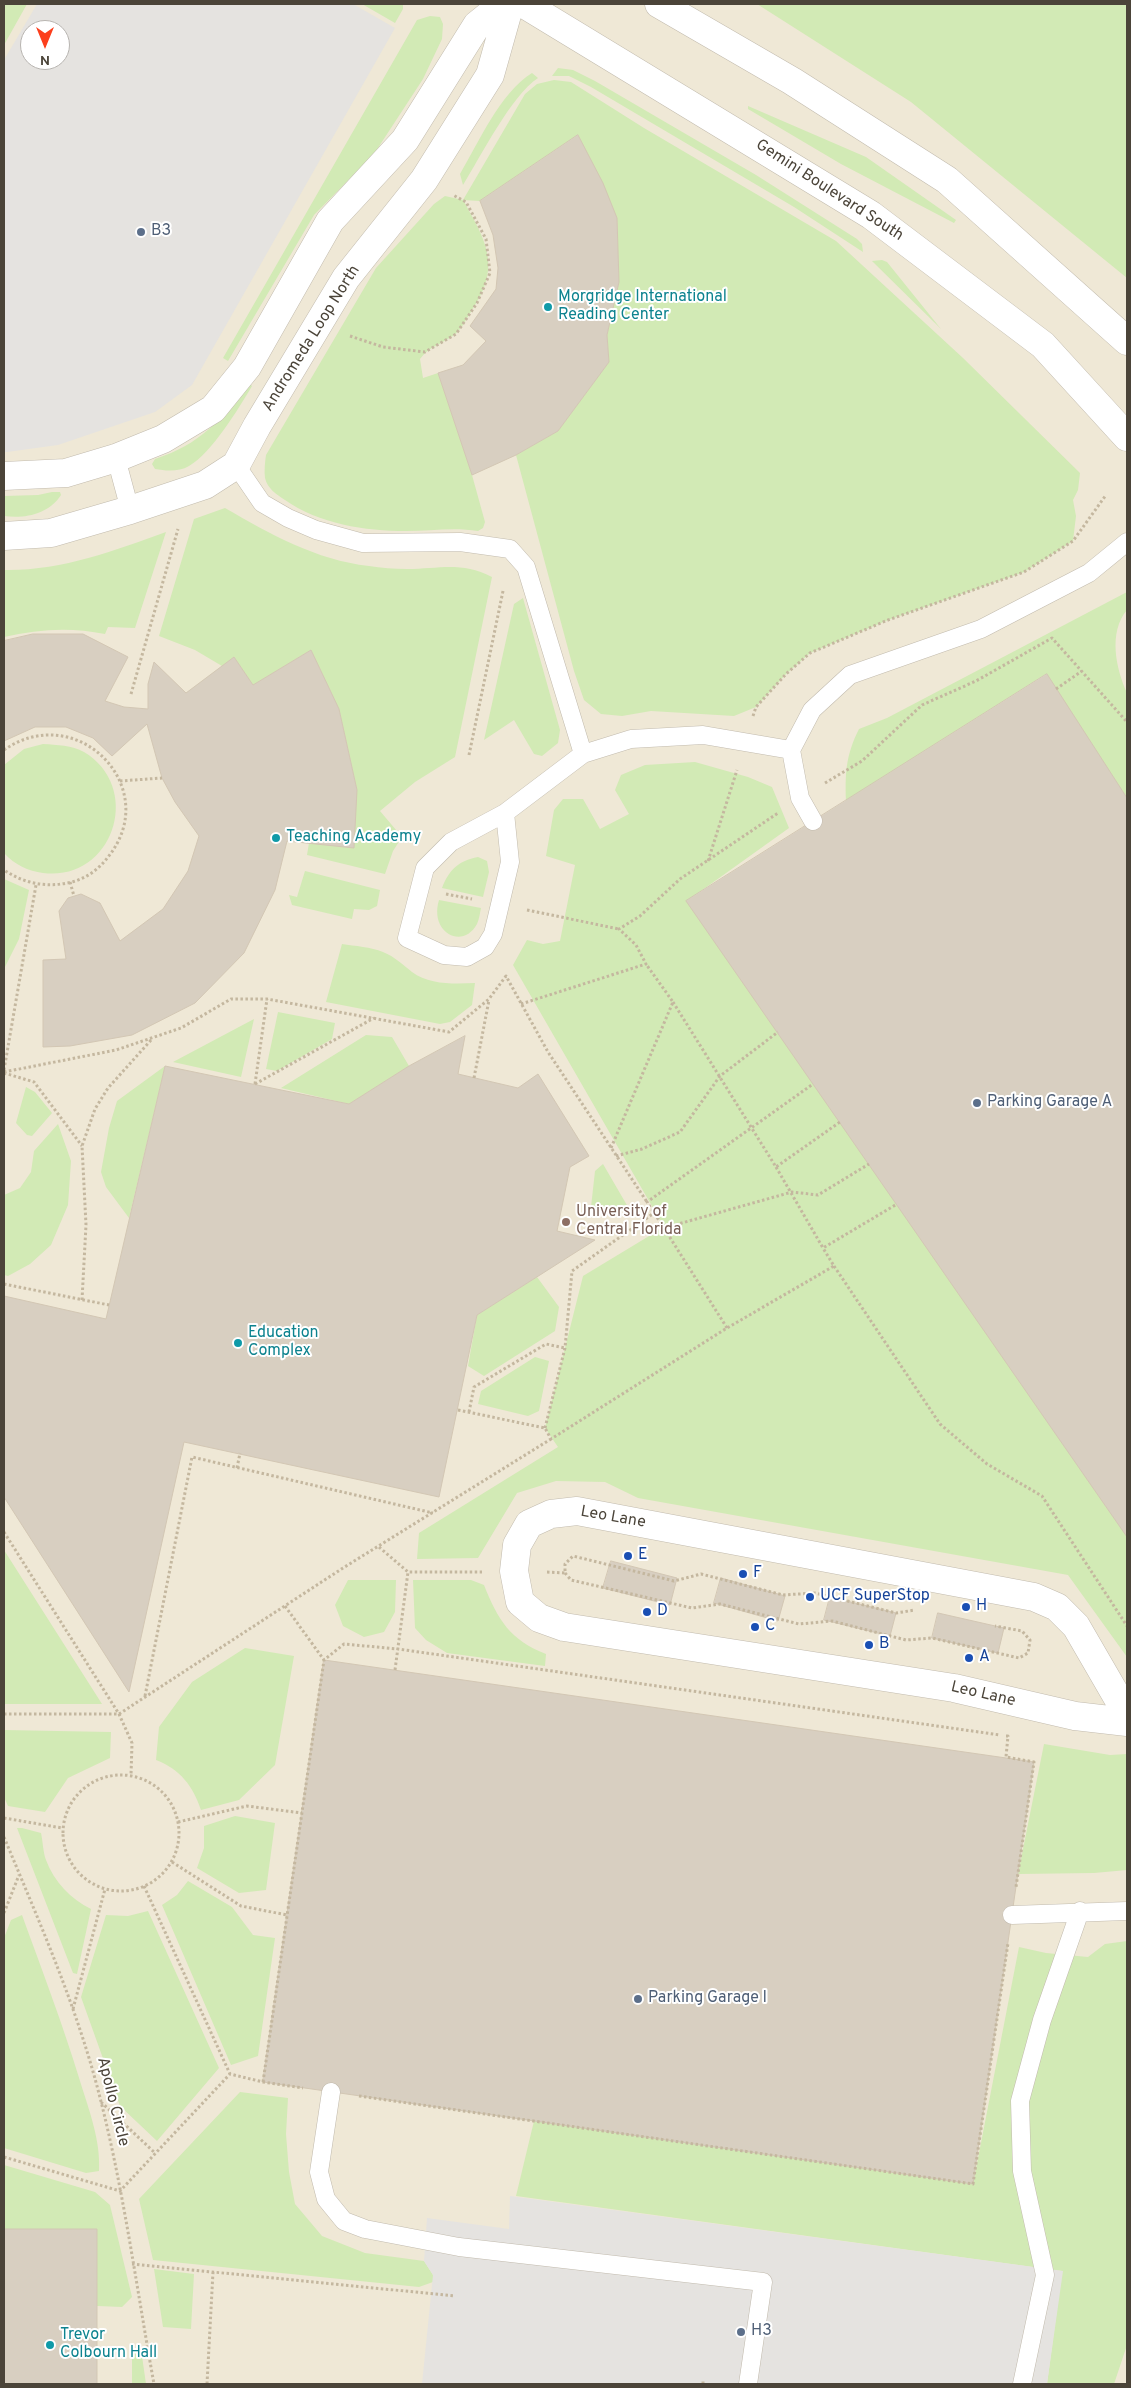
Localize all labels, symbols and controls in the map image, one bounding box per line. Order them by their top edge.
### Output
north arrow [20,20,70,70]
text: N [40,51,50,68]
street label: Gemini Boulevard South [752,136,906,246]
place label: B3 [151,222,171,242]
marker: B3 [135,226,147,238]
street label: Andromeda Loop North [259,262,365,416]
place label: Morgridge International Reading Center [558,288,727,326]
marker: Morgridge International Reading Center [542,301,554,313]
place label: Teaching Academy [286,828,421,848]
marker: Teaching Academy [270,832,282,844]
place label: Parking Garage A [987,1093,1112,1113]
marker: Parking Garage A [971,1097,983,1109]
place label: University of Central Florida [576,1203,681,1241]
marker: University of Central Florida [560,1216,572,1228]
place label: Education Complex [248,1324,319,1362]
marker: Education Complex [232,1337,244,1349]
street label: Leo Lane [579,1503,647,1533]
place label: E [638,1546,648,1566]
marker: E [622,1550,634,1562]
place label: F [753,1564,762,1584]
marker: F [737,1568,749,1580]
place label: UCF SuperStop [820,1587,930,1607]
marker: UCF SuperStop [804,1591,816,1603]
place label: H [976,1597,987,1617]
marker: H [960,1601,972,1613]
place label: D [657,1602,668,1622]
marker: D [641,1606,653,1618]
place label: C [765,1617,775,1637]
marker: C [749,1621,761,1633]
place label: B [879,1635,889,1655]
marker: B [863,1639,875,1651]
place label: A [979,1648,990,1668]
marker: A [963,1652,975,1664]
street label: Leo Lane [949,1678,1017,1712]
place label: Parking Garage I [648,1989,767,2009]
marker: Parking Garage I [632,1993,644,2005]
street label: Apollo Circle [92,2055,132,2149]
place label: H3 [751,2322,772,2342]
place label: Trevor Colbourn Hall [60,2326,157,2364]
marker: H3 [735,2326,747,2338]
marker: Trevor Colbourn Hall [44,2339,56,2351]

